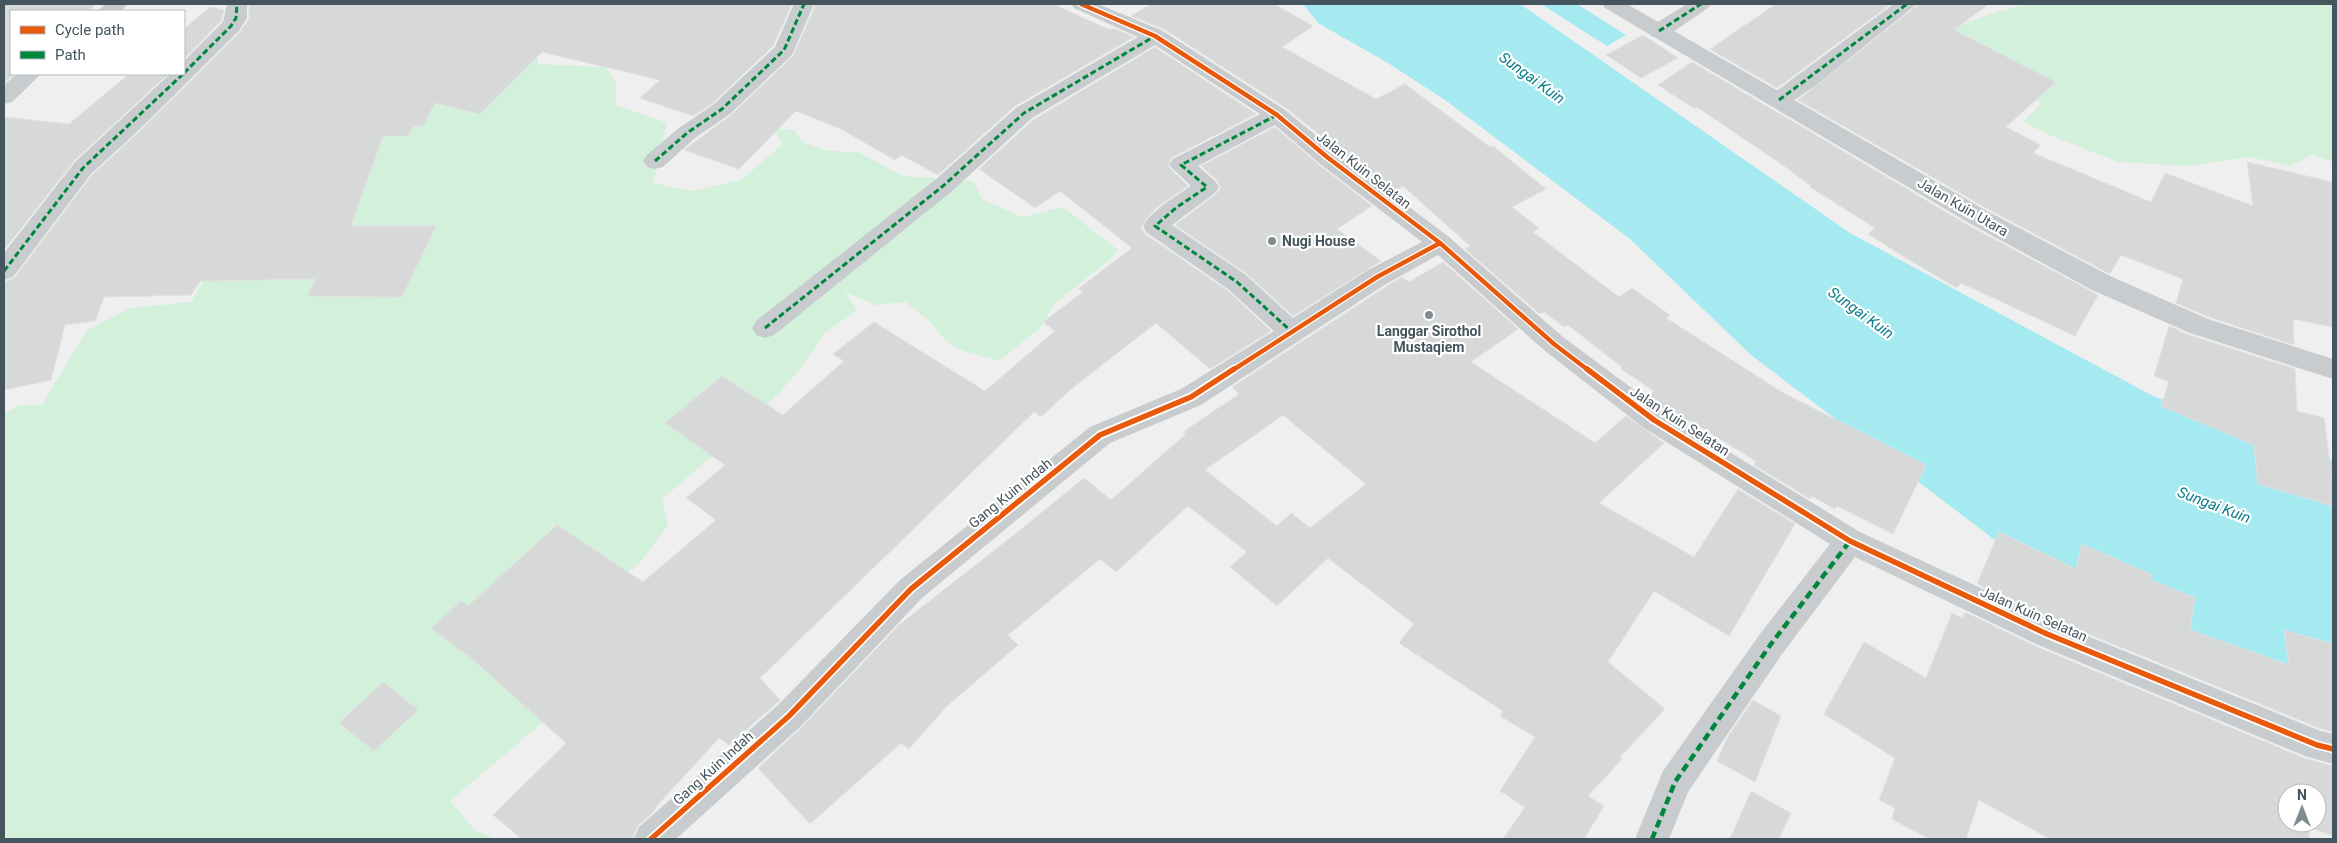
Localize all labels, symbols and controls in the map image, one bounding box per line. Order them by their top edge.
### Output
legend [10,10,185,75]
text: Cycle path [55,21,125,39]
text: Path [55,46,86,64]
water label: Sungai Kuin [1496,48,1568,108]
street label: Jalan Kuin Selatan [1314,128,1414,212]
street label: Jalan Kuin Utara [1915,175,2011,239]
place label: Nugi House [1282,233,1356,249]
marker: Nugi House [1266,235,1278,247]
water label: Sungai Kuin [1825,283,1897,343]
marker: Langgar Sirothol Mustaqiem [1423,309,1435,321]
place label: Langgar Sirothol Mustaqiem [1377,323,1481,355]
street label: Jalan Kuin Selatan [1627,383,1733,459]
street label: Gang Kuin Indah [965,455,1055,531]
water label: Sungai Kuin [2175,483,2253,527]
street label: Jalan Kuin Selatan [1978,583,2090,645]
street label: Gang Kuin Indah [670,728,756,808]
north arrow [2277,783,2327,833]
text: N [2297,787,2307,803]

